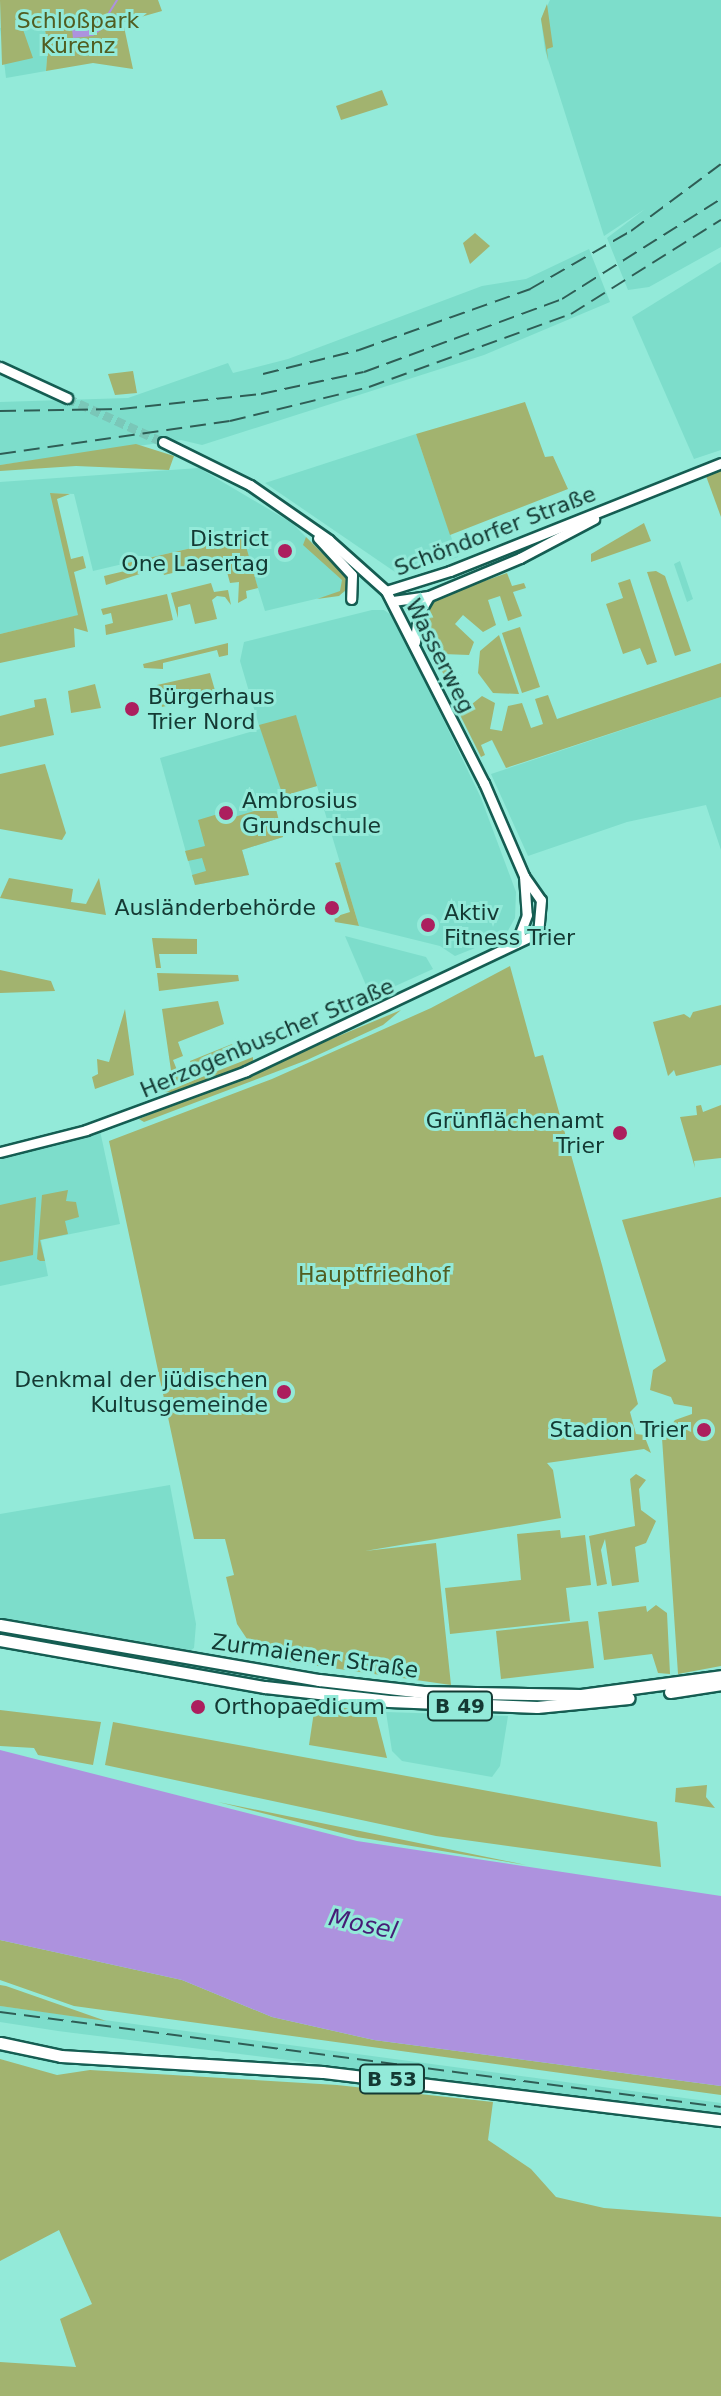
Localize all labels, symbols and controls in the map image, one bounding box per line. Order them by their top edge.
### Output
park label: Schloßpark Kürenz [17,7,139,58]
street label: Schöndorfer Straße [391,480,599,582]
place label: District One Lasertag [121,525,269,576]
marker: District One Lasertag [276,542,294,560]
street label: Wasserweg [400,594,480,718]
place label: Bürgerhaus Trier Nord [148,683,275,734]
marker: Bürgerhaus Trier Nord [123,700,141,718]
place label: Ambrosius Grundschule [242,787,381,838]
marker: Ambrosius Grundschule [217,804,235,822]
place label: Ausländerbehörde [114,895,316,921]
marker: Ausländerbehörde [323,899,341,917]
place label: Aktiv Fitness Trier [444,899,575,950]
marker: Aktiv Fitness Trier [419,916,437,934]
street label: Herzogenbuscher Straße [136,973,398,1103]
place label: Grünflächenamt Trier [426,1107,604,1158]
marker: Grünflächenamt Trier [611,1124,629,1142]
park label: Hauptfriedhof [298,1262,450,1288]
place label: Denkmal der jüdischen Kultusgemeinde [14,1366,268,1418]
marker: Denkmal der jüdischen Kultusgemeinde [275,1383,293,1401]
place label: Stadion Trier [550,1417,688,1443]
marker: Stadion Trier [695,1421,713,1439]
street label: Zurmaiener Straße [210,1628,420,1684]
road number: B 49 [426,1690,494,1722]
place label: Orthopaedicum [214,1694,385,1720]
marker: Orthopaedicum [189,1698,207,1716]
water label: Mosel [326,1904,400,1946]
road number: B 53 [358,2063,426,2095]

